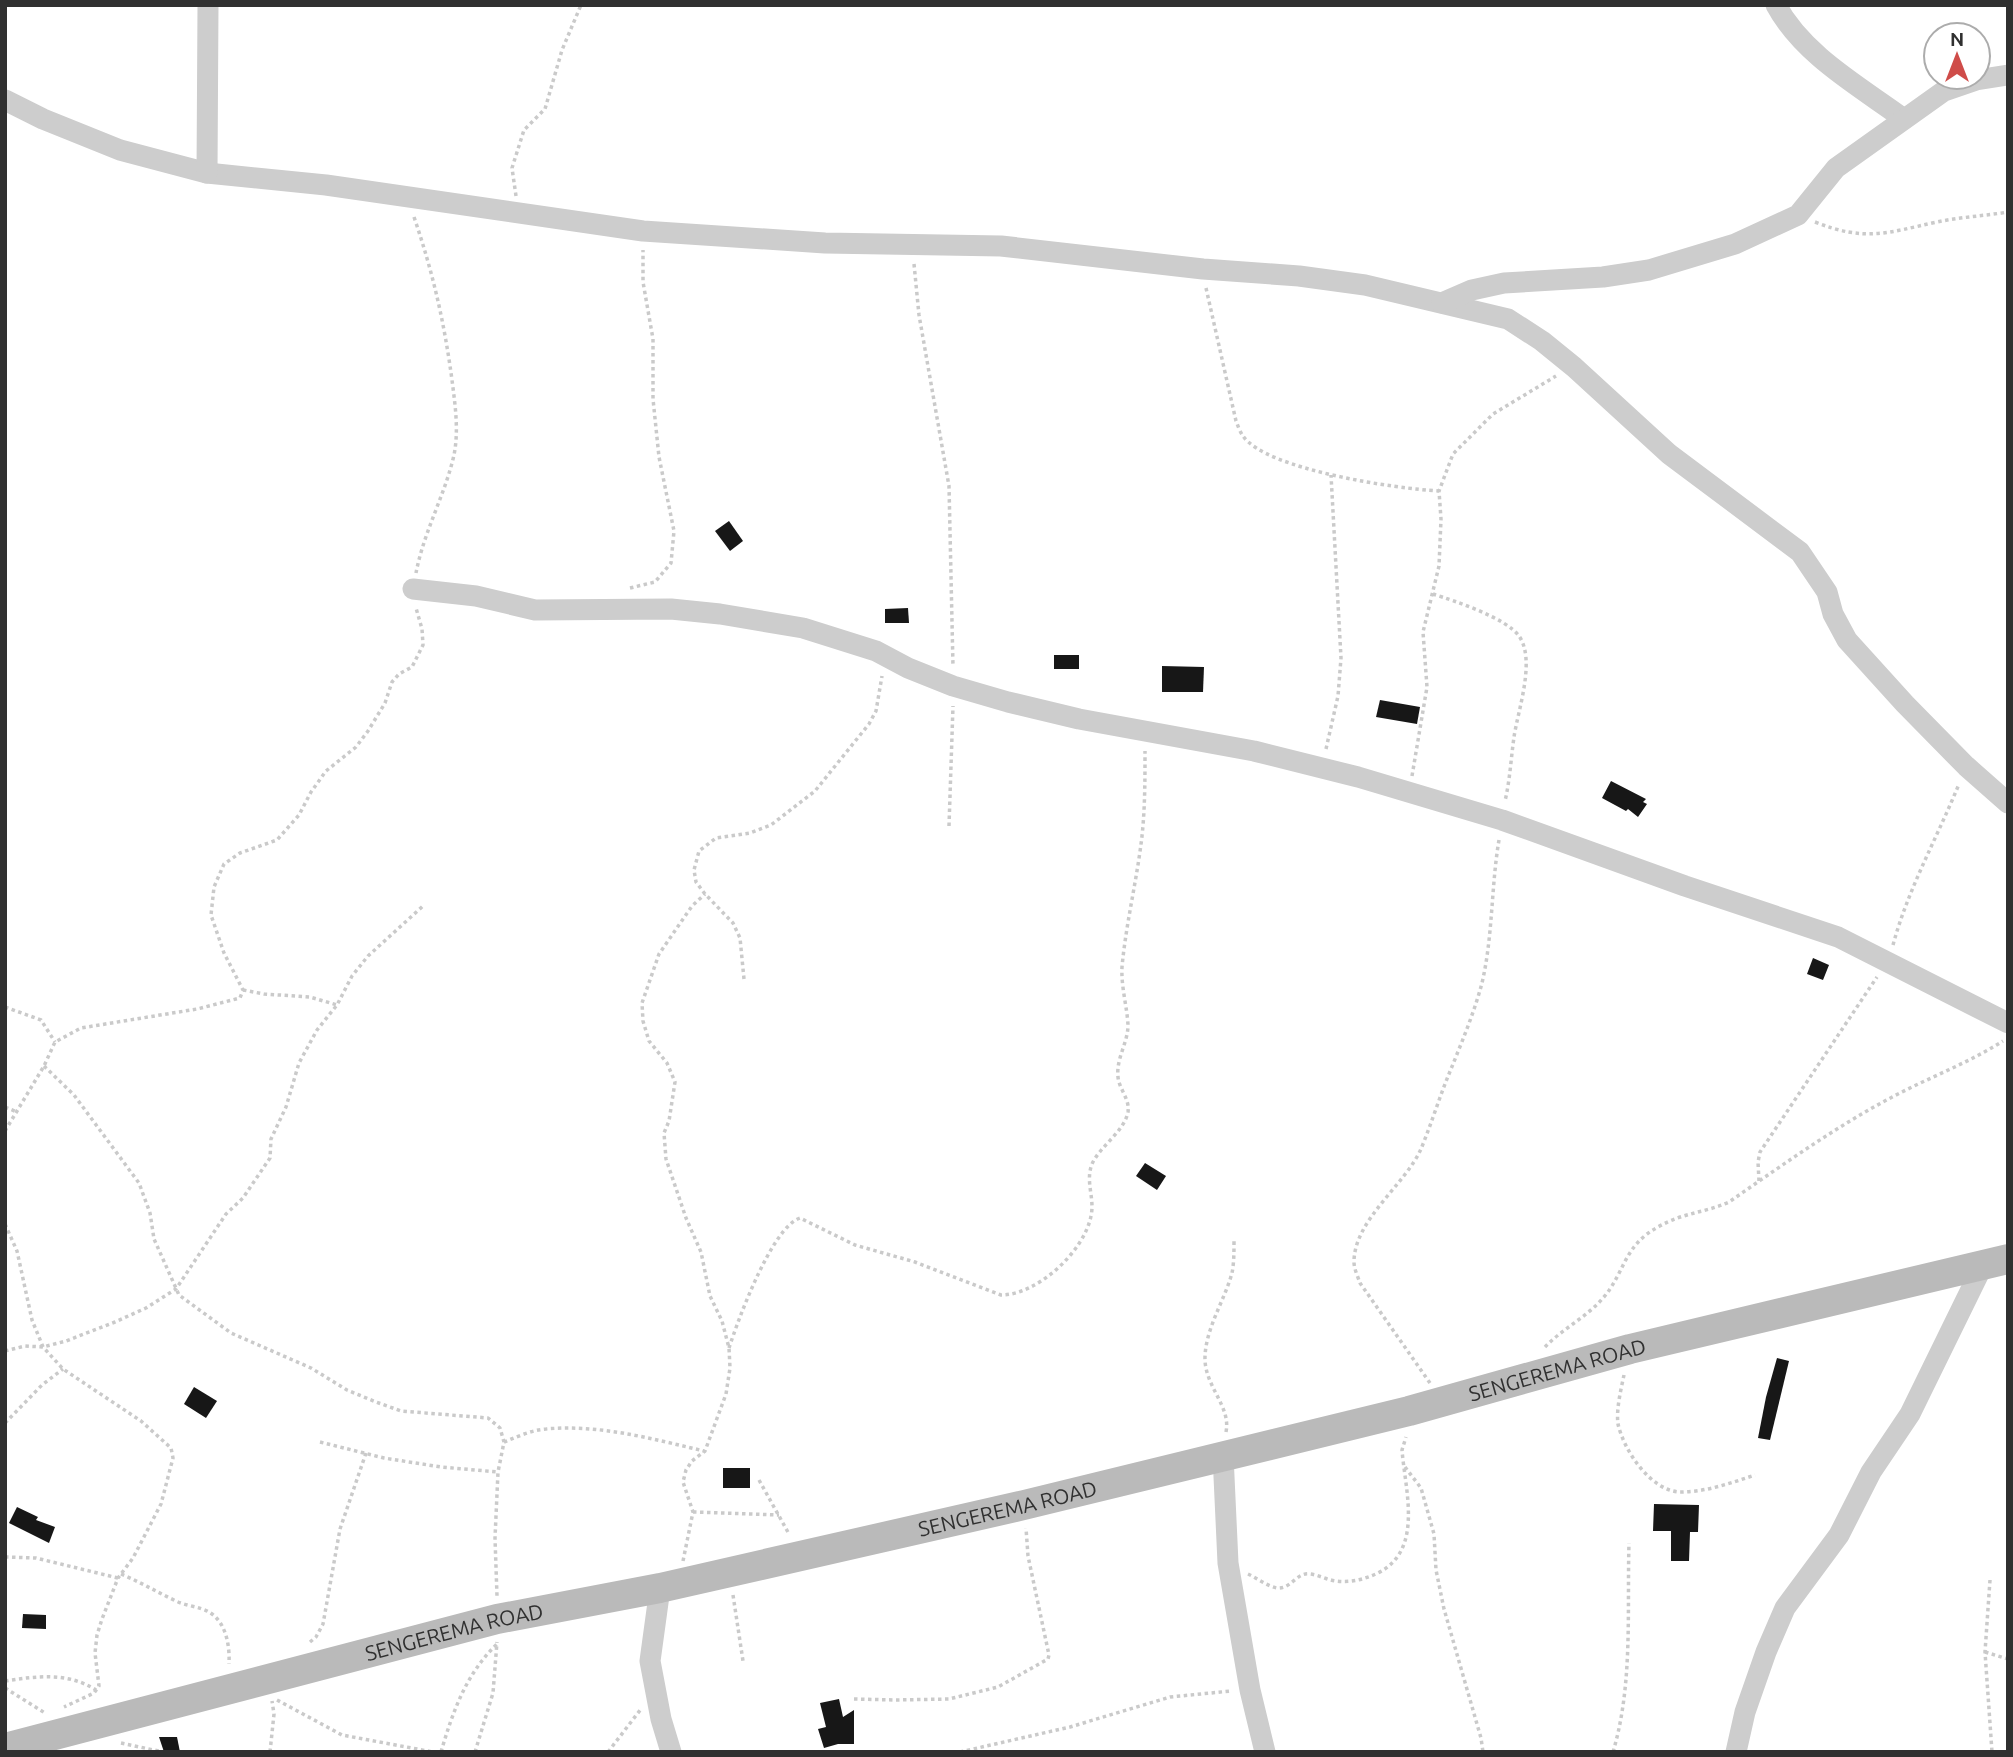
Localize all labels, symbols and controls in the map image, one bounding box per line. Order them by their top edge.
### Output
north arrow [1922,21,1992,91]
text: N [1950,28,1964,50]
street label: SENGEREMA ROAD [1466,1334,1648,1406]
street label: SENGEREMA ROAD [916,1476,1099,1541]
street label: SENGEREMA ROAD [362,1598,545,1665]

